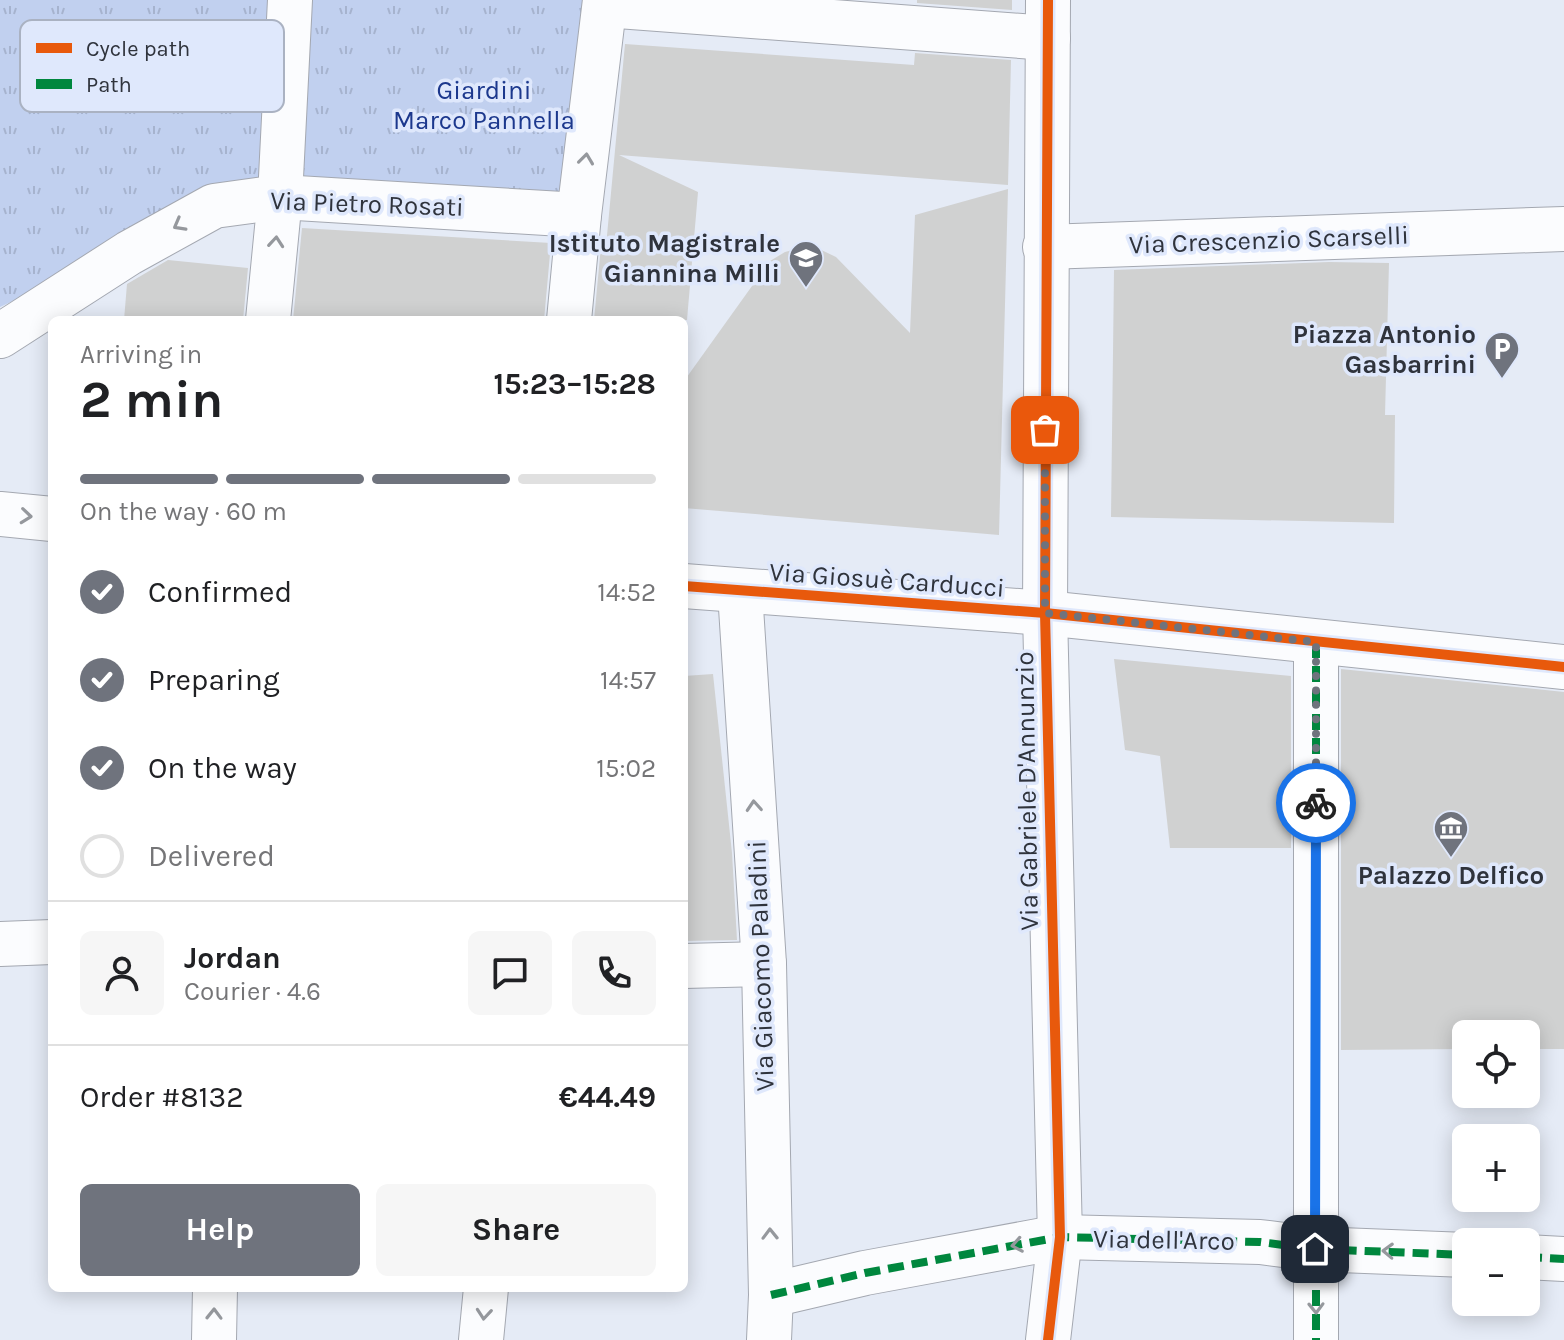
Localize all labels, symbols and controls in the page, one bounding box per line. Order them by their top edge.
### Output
legend [20,20,284,112]
text: Cycle path [86,36,190,62]
text: Path [86,72,132,98]
park label: Giardini Marco Pannella [393,75,575,136]
one-way arrow [577,152,594,165]
street label: Via Pietro Rosati [270,185,464,223]
one-way arrow [174,215,188,231]
street label: Via Crescenzio Scarselli [1128,220,1410,260]
place label: Istituto Magistrale Giannina Milli [549,228,780,289]
one-way arrow [267,235,284,248]
school or university icon: Istituto Magistrale Giannina Milli [787,239,825,289]
place label: Piazza Antonio Gasbarrini [1293,319,1476,380]
parking icon: Piazza Antonio Gasbarrini [1483,330,1521,380]
text: Arriving in [80,339,202,370]
text: 15:23–15:28 [493,366,656,402]
text: 2 min [80,369,223,430]
pin [1011,396,1079,464]
icon: bag [1023,408,1067,452]
text: On the way · 60 m [80,496,287,527]
one-way arrow [20,508,33,525]
street label: Via Giosuè Carducci [768,556,1006,604]
icon: check [80,570,124,614]
text: Confirmed [148,574,292,610]
text: 14:52 [597,577,656,608]
street label: Via Gabriele D'Annunzio [1009,651,1045,931]
icon: check [80,658,124,702]
text: Preparing [148,662,280,698]
text: 14:57 [600,665,656,696]
icon: check [80,746,124,790]
text: On the way [148,750,297,786]
text: 15:02 [596,753,656,784]
courier [1276,763,1356,843]
icon: bike [1294,781,1338,825]
one-way arrow [746,799,763,812]
museum icon: Palazzo Delfico [1432,809,1470,859]
text: Delivered [148,838,275,874]
street label: Via Giacomo Paladini [741,840,781,1092]
place label: Palazzo Delfico [1358,860,1544,891]
button: person [80,931,164,1015]
button: chat [468,931,552,1015]
button: phone [572,931,656,1015]
text: Jordan [184,940,281,976]
text: Courier · 4.6 [184,976,321,1007]
map controls [1452,1020,1540,1316]
button: locate [1452,1020,1540,1108]
text: Order #8132 [80,1079,244,1115]
text: €44.49 [559,1079,656,1115]
button: + [1452,1124,1540,1212]
button: Help [80,1184,360,1276]
button: Share [376,1184,656,1276]
pin [1281,1215,1349,1283]
street label: Via dell'Arco [1093,1223,1235,1257]
one-way arrow [761,1227,778,1240]
icon: home [1293,1227,1337,1271]
button: − [1452,1228,1540,1316]
one-way arrow [1011,1236,1024,1253]
one-way arrow [1381,1243,1394,1260]
one-way arrow [1307,1302,1325,1315]
one-way arrow [206,1307,223,1320]
one-way arrow [475,1308,492,1321]

